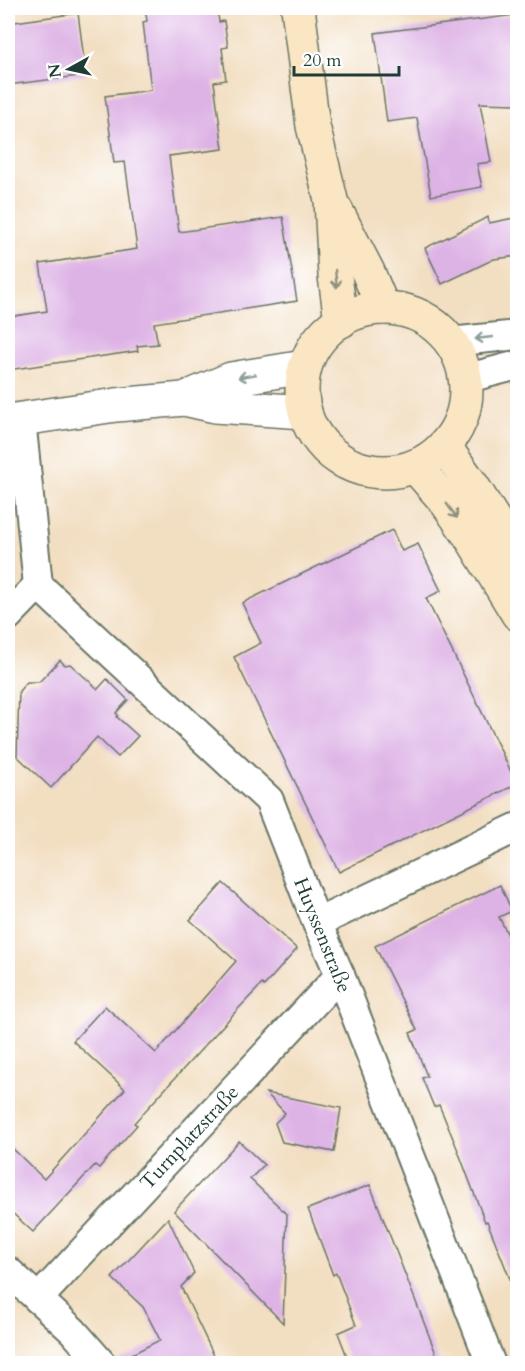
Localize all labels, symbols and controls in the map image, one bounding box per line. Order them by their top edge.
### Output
north arrow [39,39,99,99]
scale bar [294,39,399,77]
text: 20 m [303,48,342,73]
text: N [43,62,67,79]
one-way arrow [331,269,342,289]
one-way arrow [474,333,494,344]
one-way arrow [237,371,257,382]
one-way arrow [446,503,459,519]
street label: Huyssenstraße [287,874,358,997]
street label: Turnplatzstraße [134,1079,245,1196]

